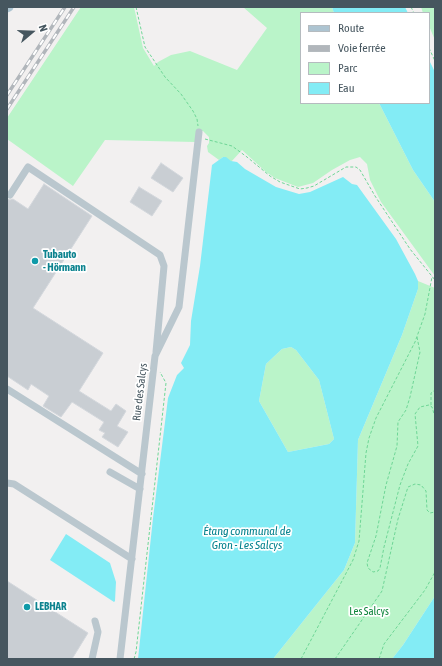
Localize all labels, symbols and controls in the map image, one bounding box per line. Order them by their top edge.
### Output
north arrow [12,12,52,52]
legend [300,12,430,104]
text: Route [338,21,364,35]
text: N [37,23,50,33]
text: Voie ferrée [338,41,386,55]
text: Parc [338,61,357,75]
text: Eau [338,81,355,95]
place label: Tubauto - Hörmann [43,248,86,274]
marker: Tubauto - Hörmann [30,256,40,266]
street label: Rue des Salcys [130,362,150,422]
water label: Étang communal de Gron - Les Salcys [203,524,291,552]
place label: LEBHAR [35,600,66,614]
marker: LEBHAR [22,602,32,612]
park label: Les Salcys [349,605,389,619]

